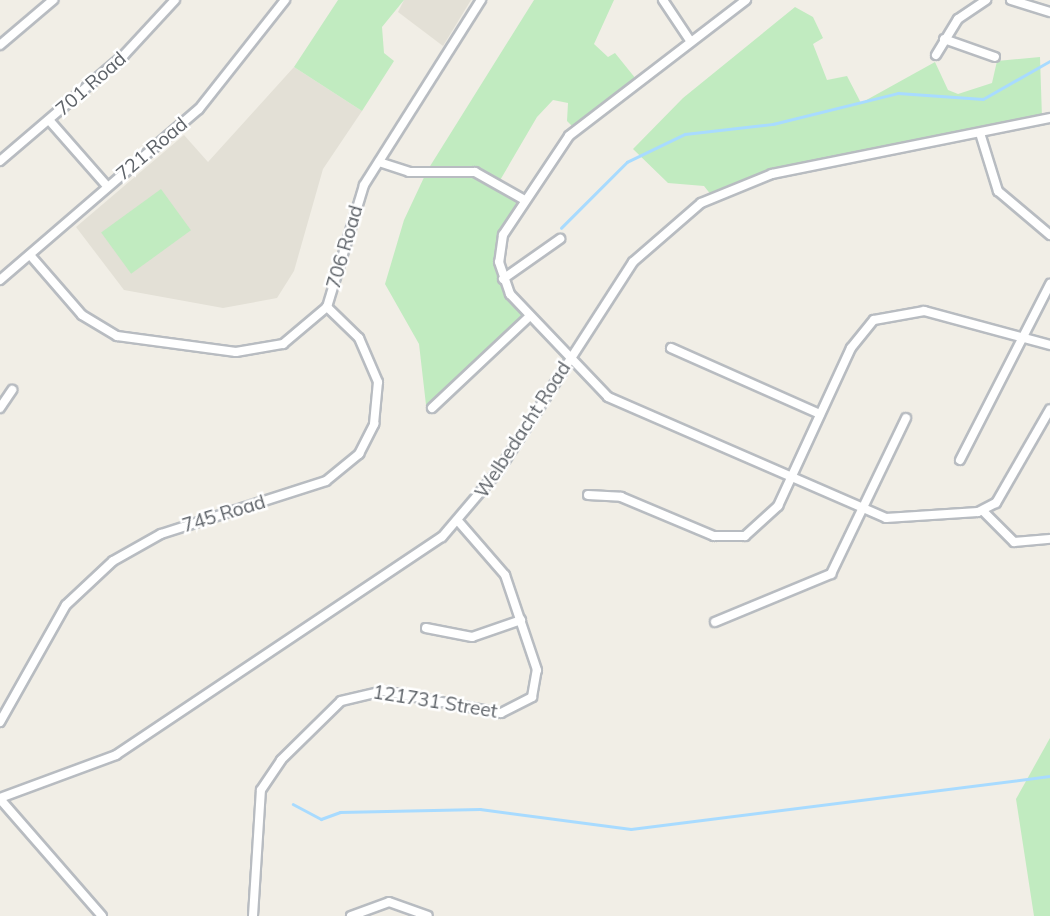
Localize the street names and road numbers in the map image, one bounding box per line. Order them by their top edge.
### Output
street label: 701 Road [51,47,131,121]
street label: 721 Road [112,113,192,185]
street label: 706 Road [322,203,368,291]
street label: Welbedacht Road [470,357,576,503]
street label: 745 Road [180,491,268,537]
street label: 121731 Street [371,681,499,723]

